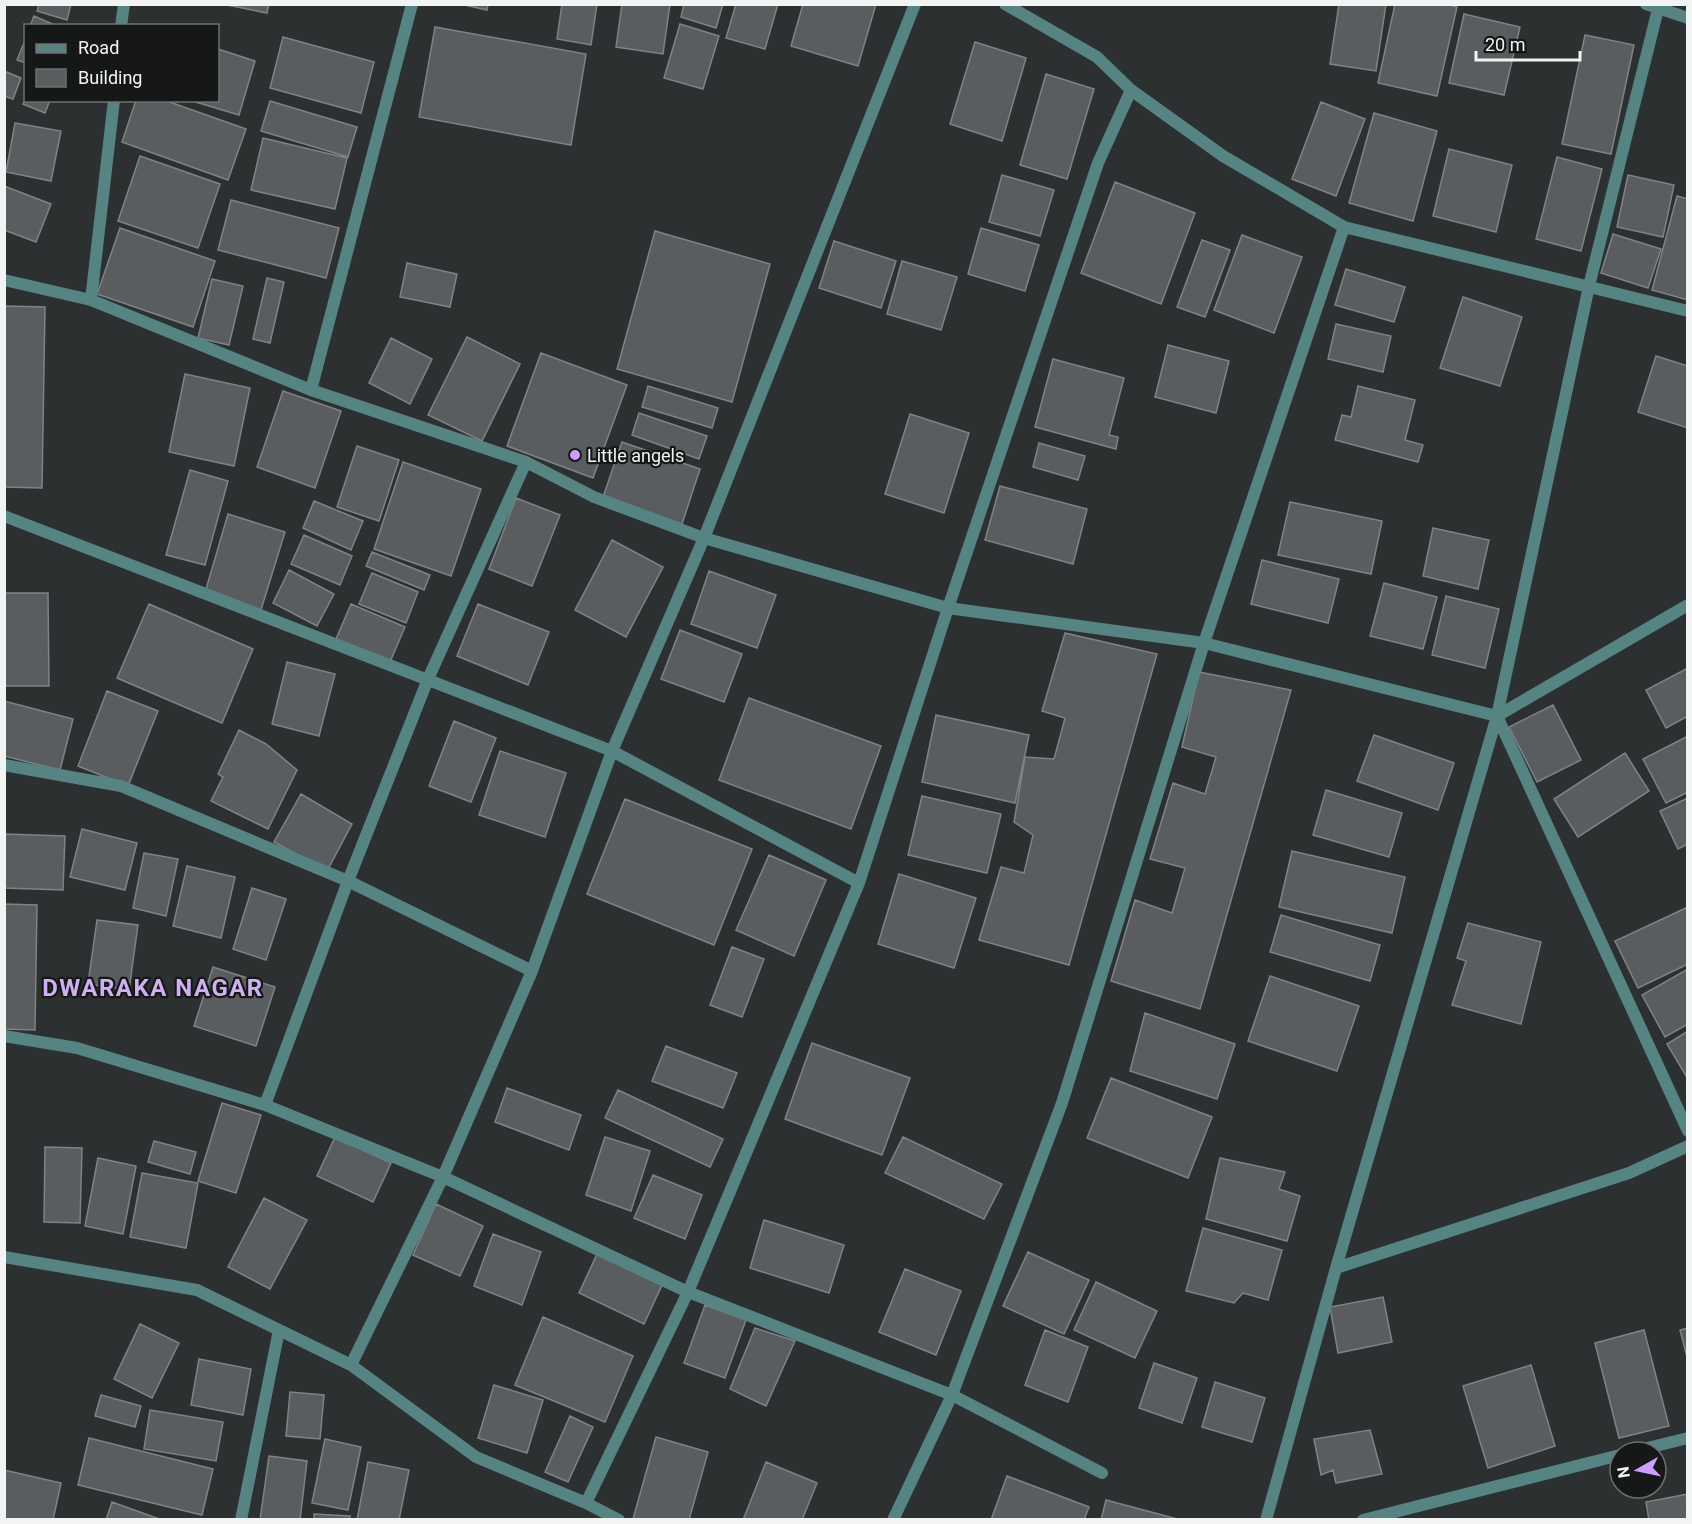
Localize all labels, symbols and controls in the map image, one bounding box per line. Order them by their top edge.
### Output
legend [24,24,219,102]
scale bar [1476,24,1580,62]
text: 20 m [1485,34,1525,55]
text: Road [78,37,119,58]
text: Building [78,67,142,88]
place label: Little angels [587,445,684,466]
marker: Little angels [568,448,582,462]
district label: DWARAKA NAGAR [42,974,264,1002]
north arrow [1608,1440,1668,1500]
text: N [1613,1465,1634,1479]

